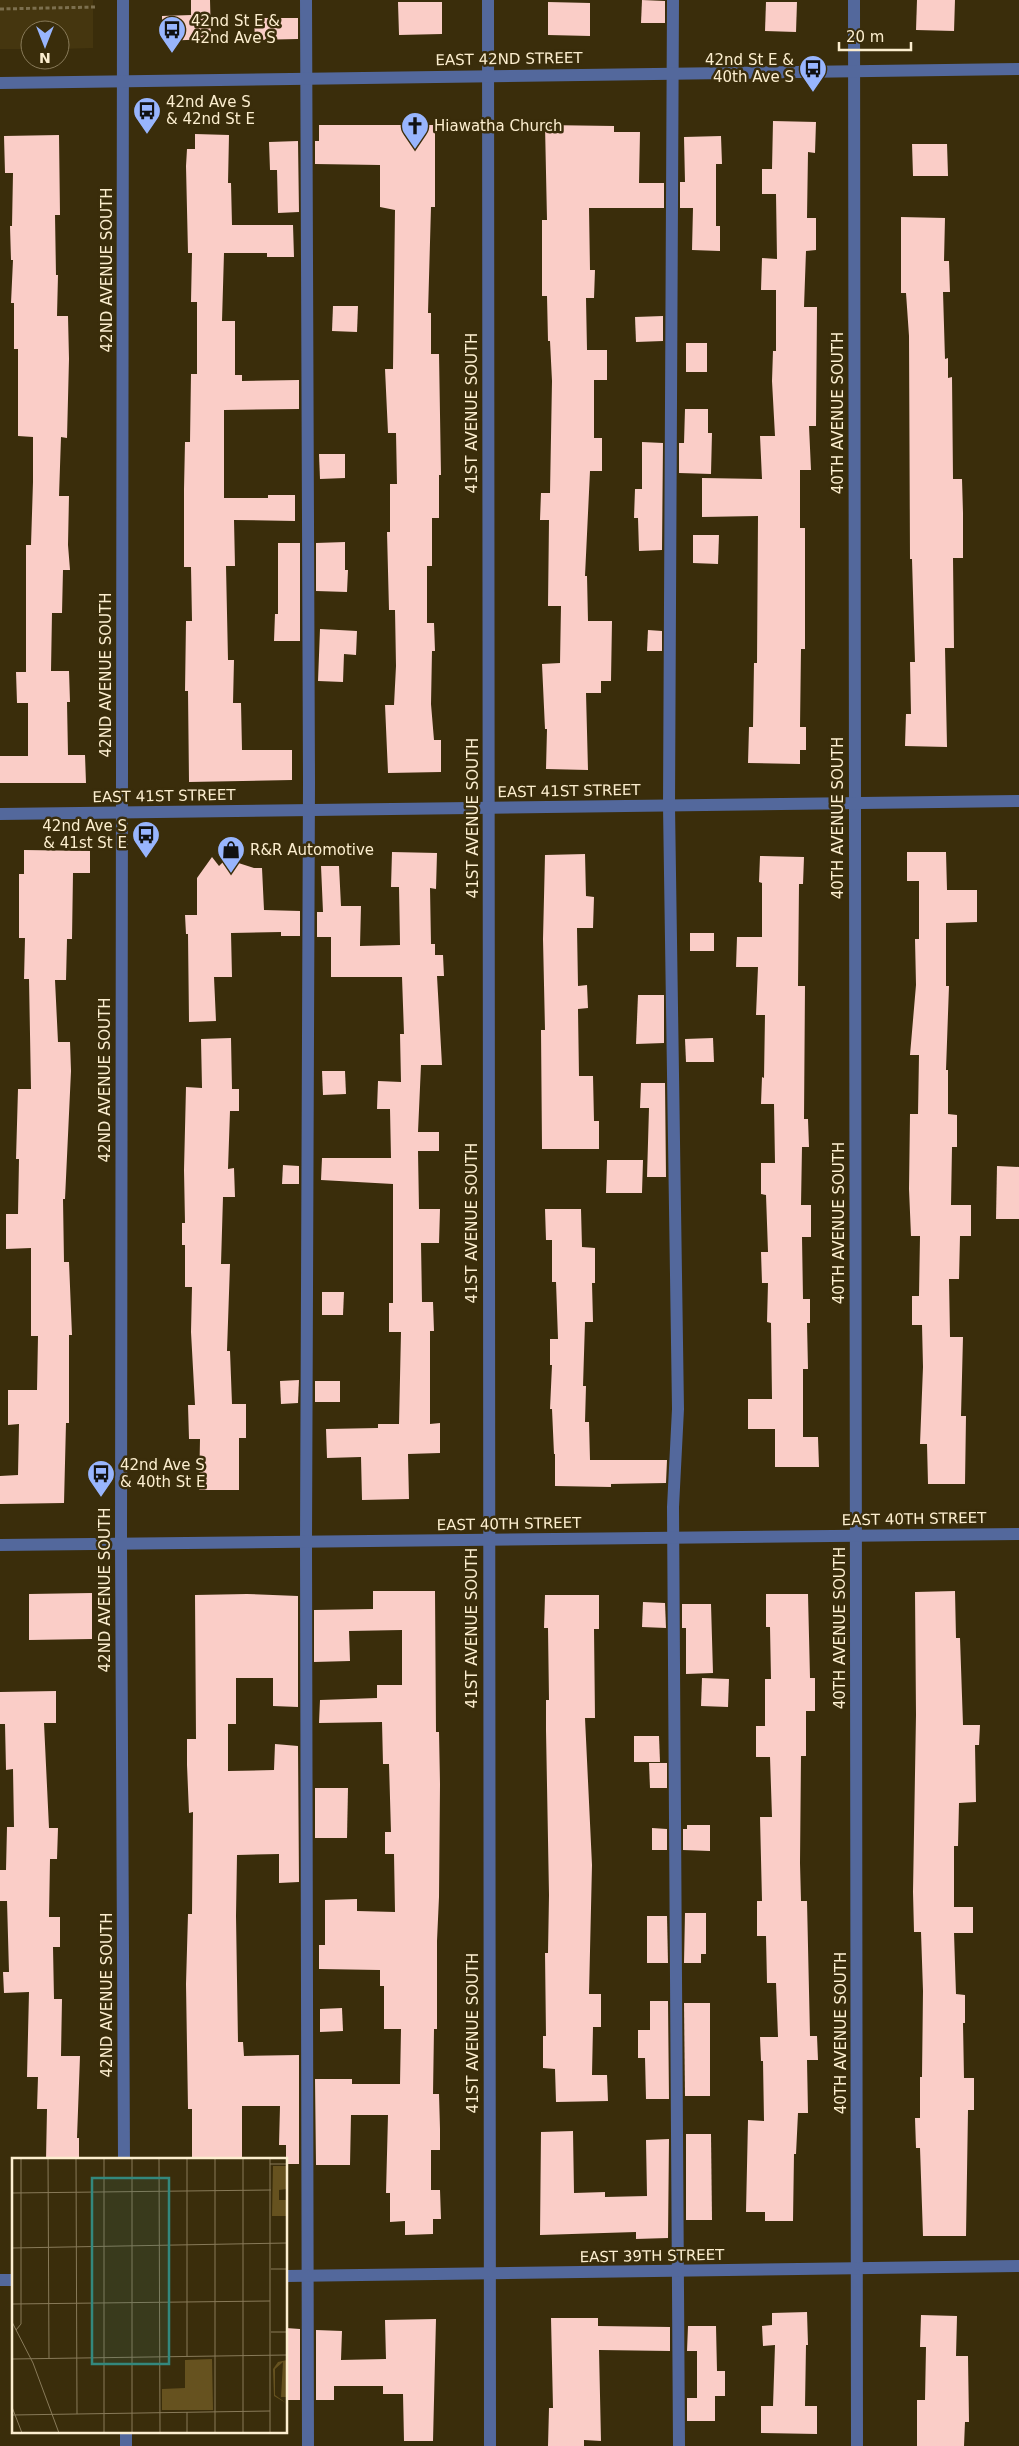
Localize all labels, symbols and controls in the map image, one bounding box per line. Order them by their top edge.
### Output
place label: 42nd St E & 42nd Ave S [191,12,280,47]
bus stop icon: 42nd St E & 42nd Ave S [157,15,187,54]
north arrow [20,20,70,70]
scale bar [839,20,912,52]
text: 20 m [846,28,884,46]
street label: EAST 42ND STREET [435,49,584,69]
text: N [39,50,51,66]
place label: 42nd St E & 40th Ave S [705,51,794,86]
bus stop icon: 42nd St E & 40th Ave S [798,54,828,93]
place label: 42nd Ave S & 42nd St E [166,93,255,128]
bus stop icon: 42nd Ave S & 42nd St E [132,96,162,135]
church icon: Hiawatha Church [400,111,430,150]
place label: Hiawatha Church [434,117,563,135]
street label: 42ND AVENUE SOUTH [98,188,116,352]
street label: 40TH AVENUE SOUTH [829,332,847,494]
street label: 41ST AVENUE SOUTH [463,333,481,493]
street label: 42ND AVENUE SOUTH [97,593,115,757]
street label: 40TH AVENUE SOUTH [829,737,847,899]
street label: 41ST AVENUE SOUTH [464,738,482,898]
street label: EAST 41ST STREET [497,781,641,801]
street label: EAST 41ST STREET [92,786,236,806]
place label: 42nd Ave S & 41st St E [42,817,127,852]
bus stop icon: 42nd Ave S & 41st St E [131,820,161,859]
shop icon: R&R Automotive [216,835,246,874]
place label: R&R Automotive [250,841,374,859]
street label: 42ND AVENUE SOUTH [96,998,114,1162]
street label: 40TH AVENUE SOUTH [830,1142,848,1304]
street label: 41ST AVENUE SOUTH [463,1143,481,1303]
place label: 42nd Ave S & 40th St E [120,1456,205,1491]
bus stop icon: 42nd Ave S & 40th St E [86,1459,116,1498]
street label: 42ND AVENUE SOUTH [96,1508,114,1672]
street label: EAST 40TH STREET [841,1509,987,1529]
street label: EAST 40TH STREET [436,1514,582,1534]
street label: 40TH AVENUE SOUTH [831,1547,849,1709]
street label: 41ST AVENUE SOUTH [463,1548,481,1708]
street label: 42ND AVENUE SOUTH [98,1913,116,2077]
street label: 40TH AVENUE SOUTH [832,1952,850,2114]
street label: 41ST AVENUE SOUTH [464,1953,482,2113]
inset map [12,2158,288,2434]
street label: EAST 39TH STREET [579,2246,725,2266]

